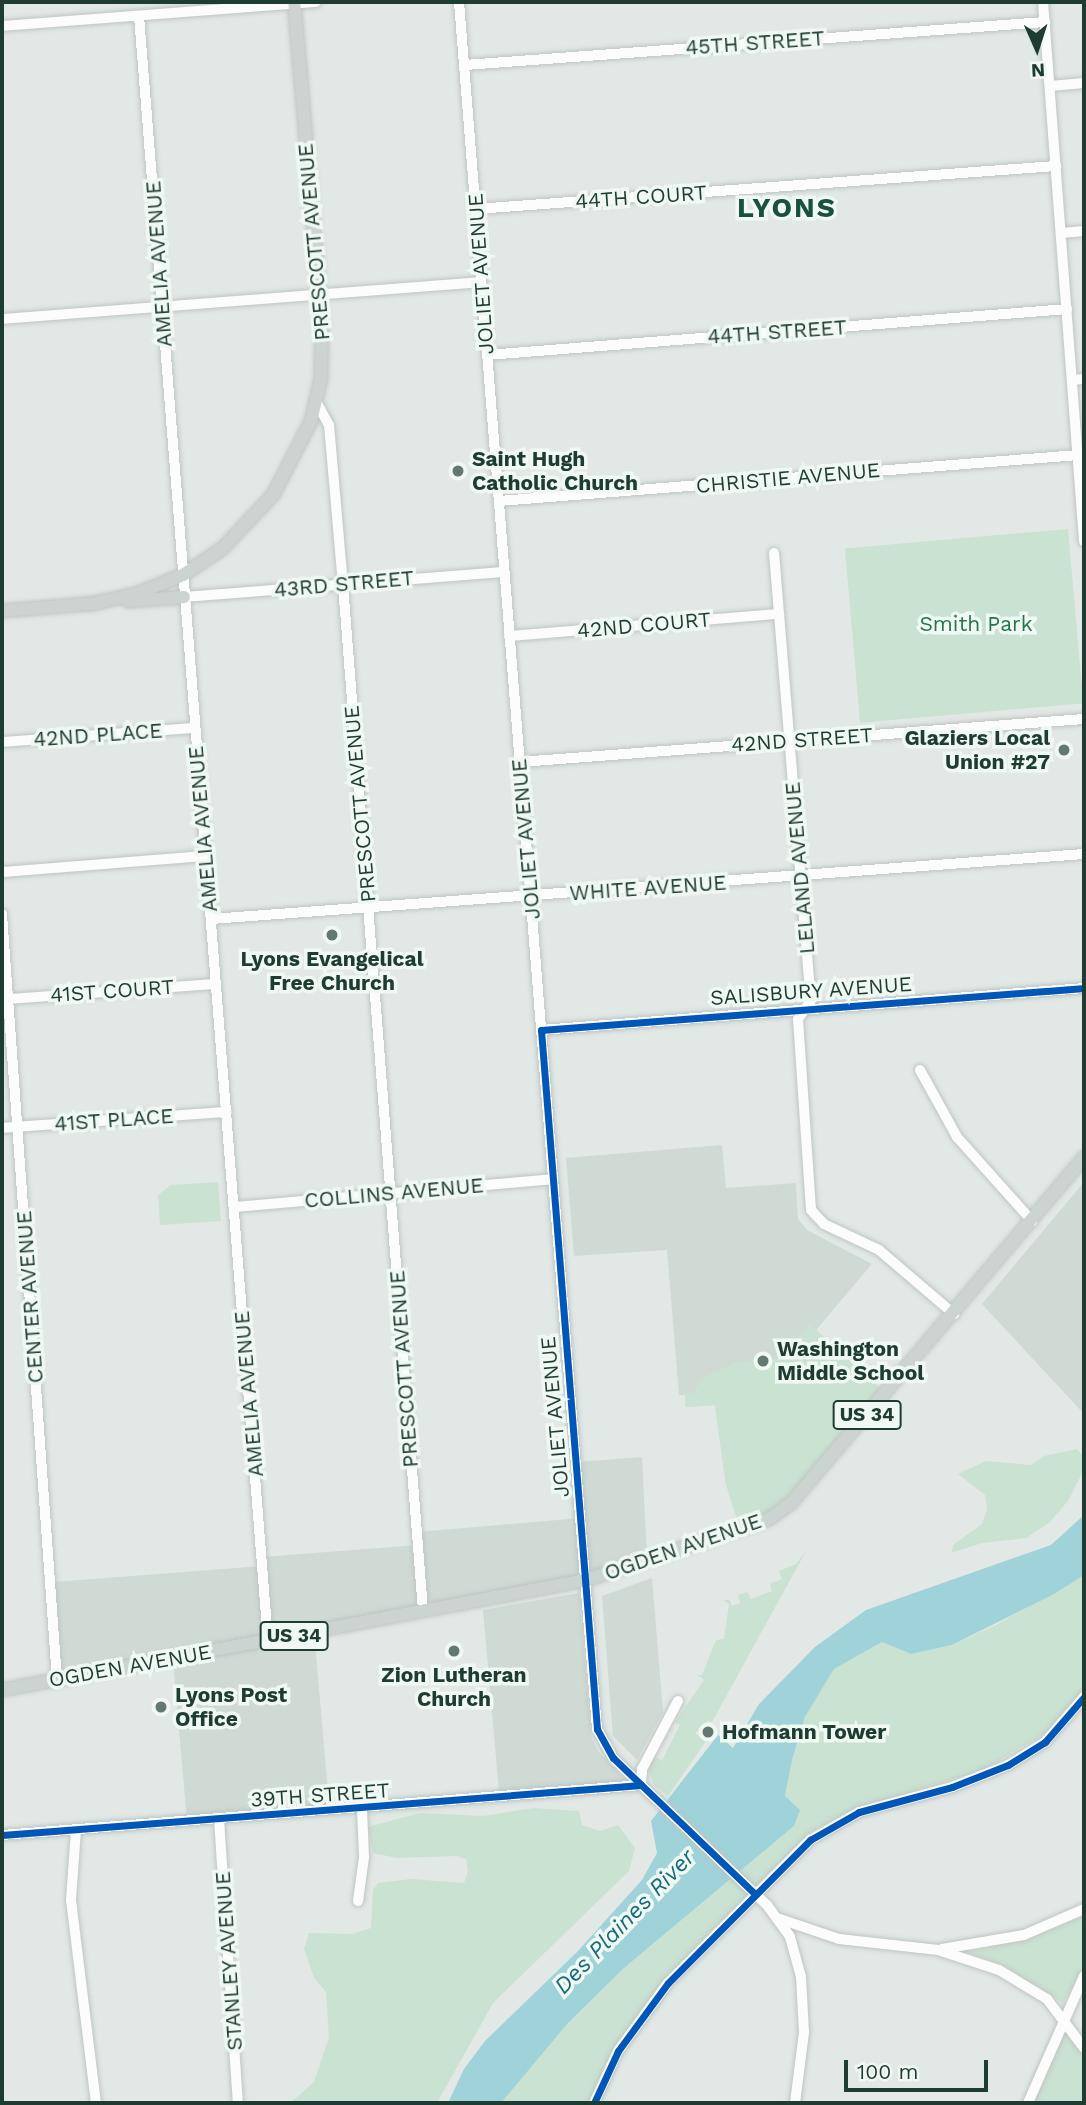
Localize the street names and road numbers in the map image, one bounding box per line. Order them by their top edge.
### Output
street label: 45TH STREET [685,26,825,60]
street label: PRESCOTT AVENUE [293,142,335,342]
street label: AMELIA AVENUE [141,179,177,349]
street label: 44TH COURT [574,180,708,214]
street label: JOLIET AVENUE [463,192,499,356]
street label: 44TH STREET [707,315,847,349]
street label: CHRISTIE AVENUE [694,457,882,499]
street label: 43RD STREET [273,565,415,603]
street label: 42ND COURT [576,607,712,643]
street label: PRESCOTT AVENUE [339,704,381,904]
street label: 42ND PLACE [33,718,163,752]
street label: 42ND STREET [730,722,874,758]
street label: AMELIA AVENUE [183,744,223,914]
street label: JOLIET AVENUE [506,757,546,921]
street label: LELAND AVENUE [780,781,820,955]
street label: WHITE AVENUE [568,870,728,906]
street label: SALISBURY AVENUE [708,971,914,1011]
street label: 41ST COURT [49,974,175,1008]
street label: 41ST PLACE [53,1103,175,1137]
street label: COLLINS AVENUE [303,1173,485,1213]
street label: CENTER AVENUE [11,1209,49,1385]
street label: PRESCOTT AVENUE [384,1269,424,1469]
street label: AMELIA AVENUE [229,1309,269,1479]
street label: JOLIET AVENUE [535,1335,575,1499]
road number: US 34 [832,1400,902,1430]
street label: OGDEN AVENUE [601,1508,765,1586]
road number: US 34 [259,1620,329,1652]
street label: OGDEN AVENUE [46,1639,214,1693]
street label: 39TH STREET [250,1778,390,1812]
street label: STANLEY AVENUE [210,1870,248,2052]

